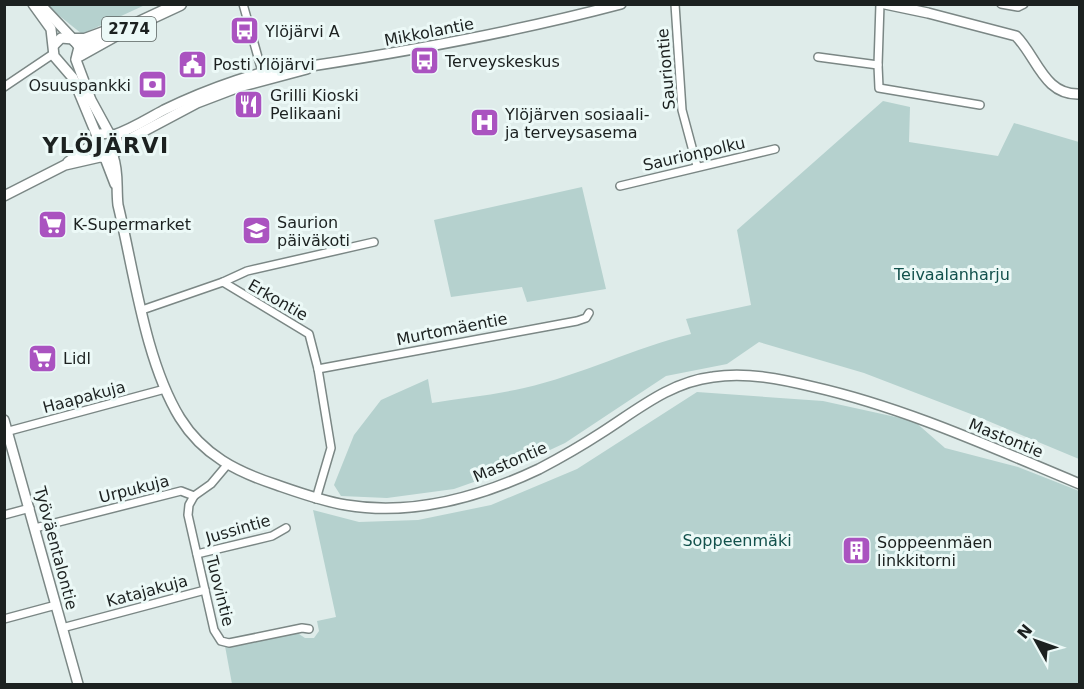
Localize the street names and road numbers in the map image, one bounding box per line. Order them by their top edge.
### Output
street label: Mikkolantie [383,14,475,50]
road number: 2774 [102,17,156,41]
street label: Sauriontie [653,28,679,110]
street label: Saurionpolku [641,133,747,175]
street label: Erkontie [245,275,311,325]
street label: Murtomäentie [395,309,509,349]
street label: Haapakuja [41,377,127,417]
street label: Mastontie [966,414,1046,462]
street label: Mastontie [470,438,550,486]
street label: Urpukuja [97,471,171,507]
street label: Työväentalontie [30,483,82,612]
street label: Jussintie [202,511,273,548]
street label: Tuovintie [202,553,238,628]
street label: Katajakuja [104,571,190,611]

